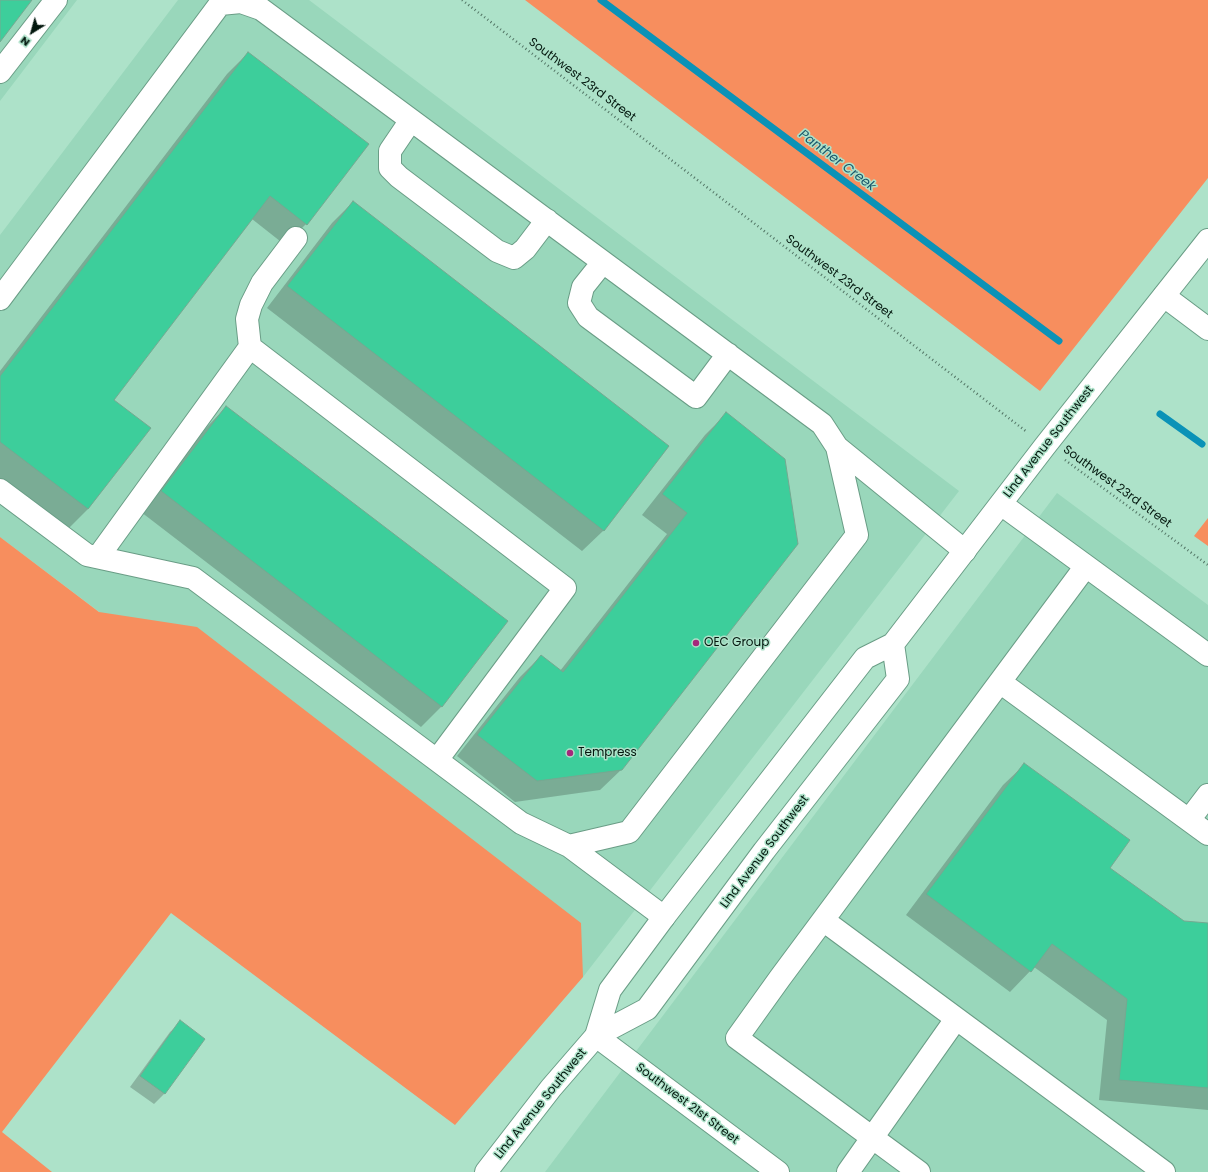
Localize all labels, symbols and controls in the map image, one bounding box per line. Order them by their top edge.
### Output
north arrow [12,12,52,52]
text: N [17,33,33,50]
street label: Southwest 23rd Street [526,35,638,125]
water label: Panther Creek [796,127,878,195]
street label: Southwest 23rd Street [783,232,895,322]
street label: Lind Avenue Southwest [1001,383,1097,501]
street label: Southwest 23rd Street [1060,443,1174,531]
place label: OEC Group [704,636,769,650]
marker: OEC Group [691,638,701,648]
place label: Tempress [578,746,637,760]
marker: Tempress [565,748,575,758]
street label: Lind Avenue Southwest [718,793,812,911]
street label: Lind Avenue Southwest [492,1046,590,1162]
street label: Southwest 21st Street [633,1061,741,1147]

